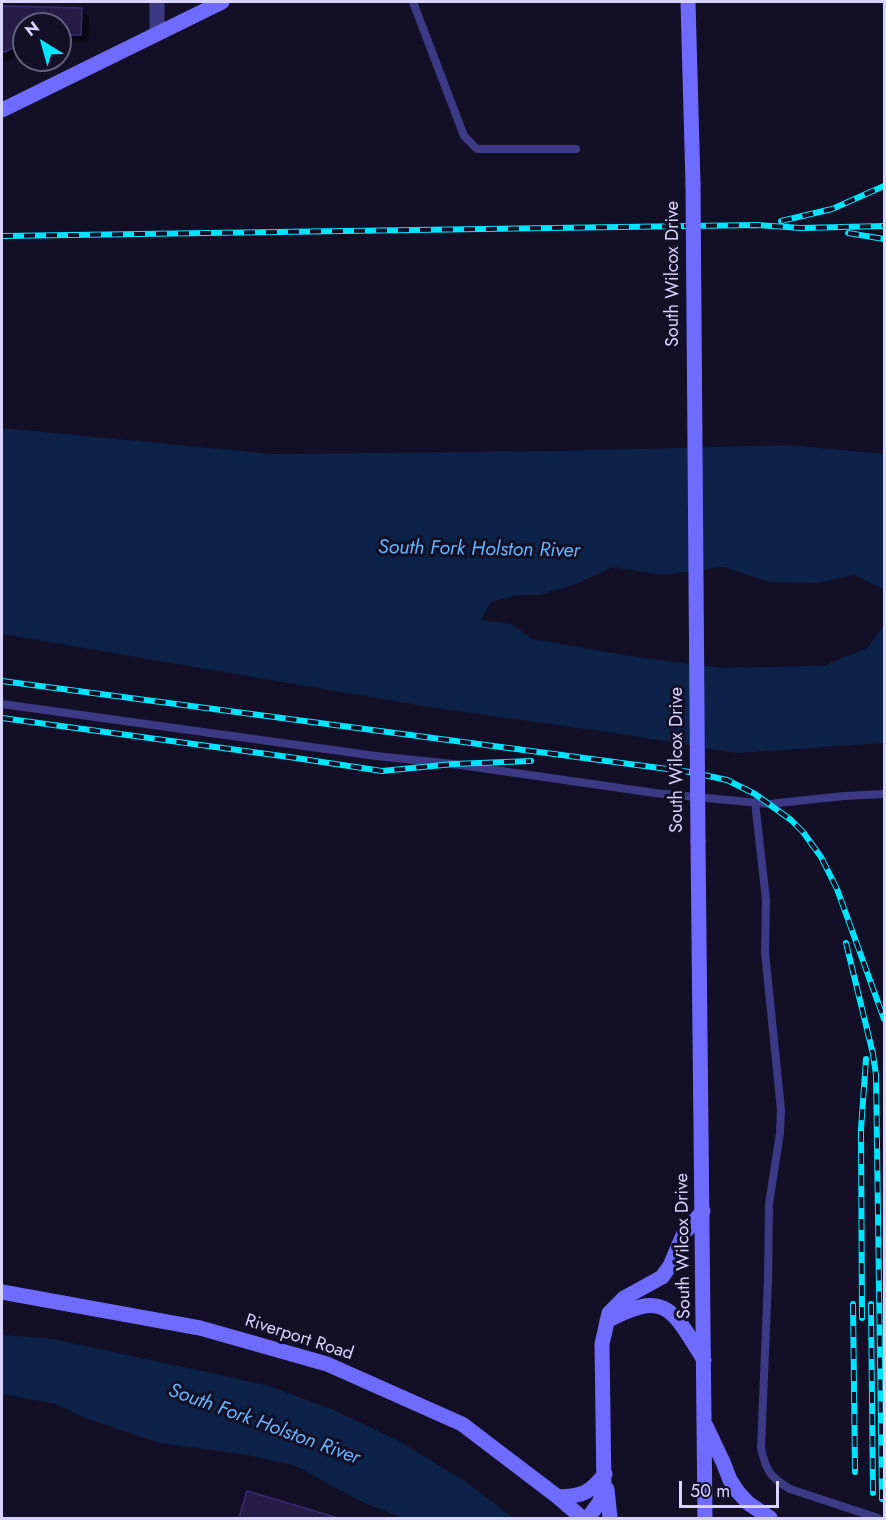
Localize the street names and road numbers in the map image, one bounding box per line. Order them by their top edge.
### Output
street label: South Wilcox Drive [663,201,685,347]
street label: South Wilcox Drive [667,687,689,833]
street label: South Wilcox Drive [672,1173,696,1319]
street label: Riverport Road [242,1310,356,1366]

